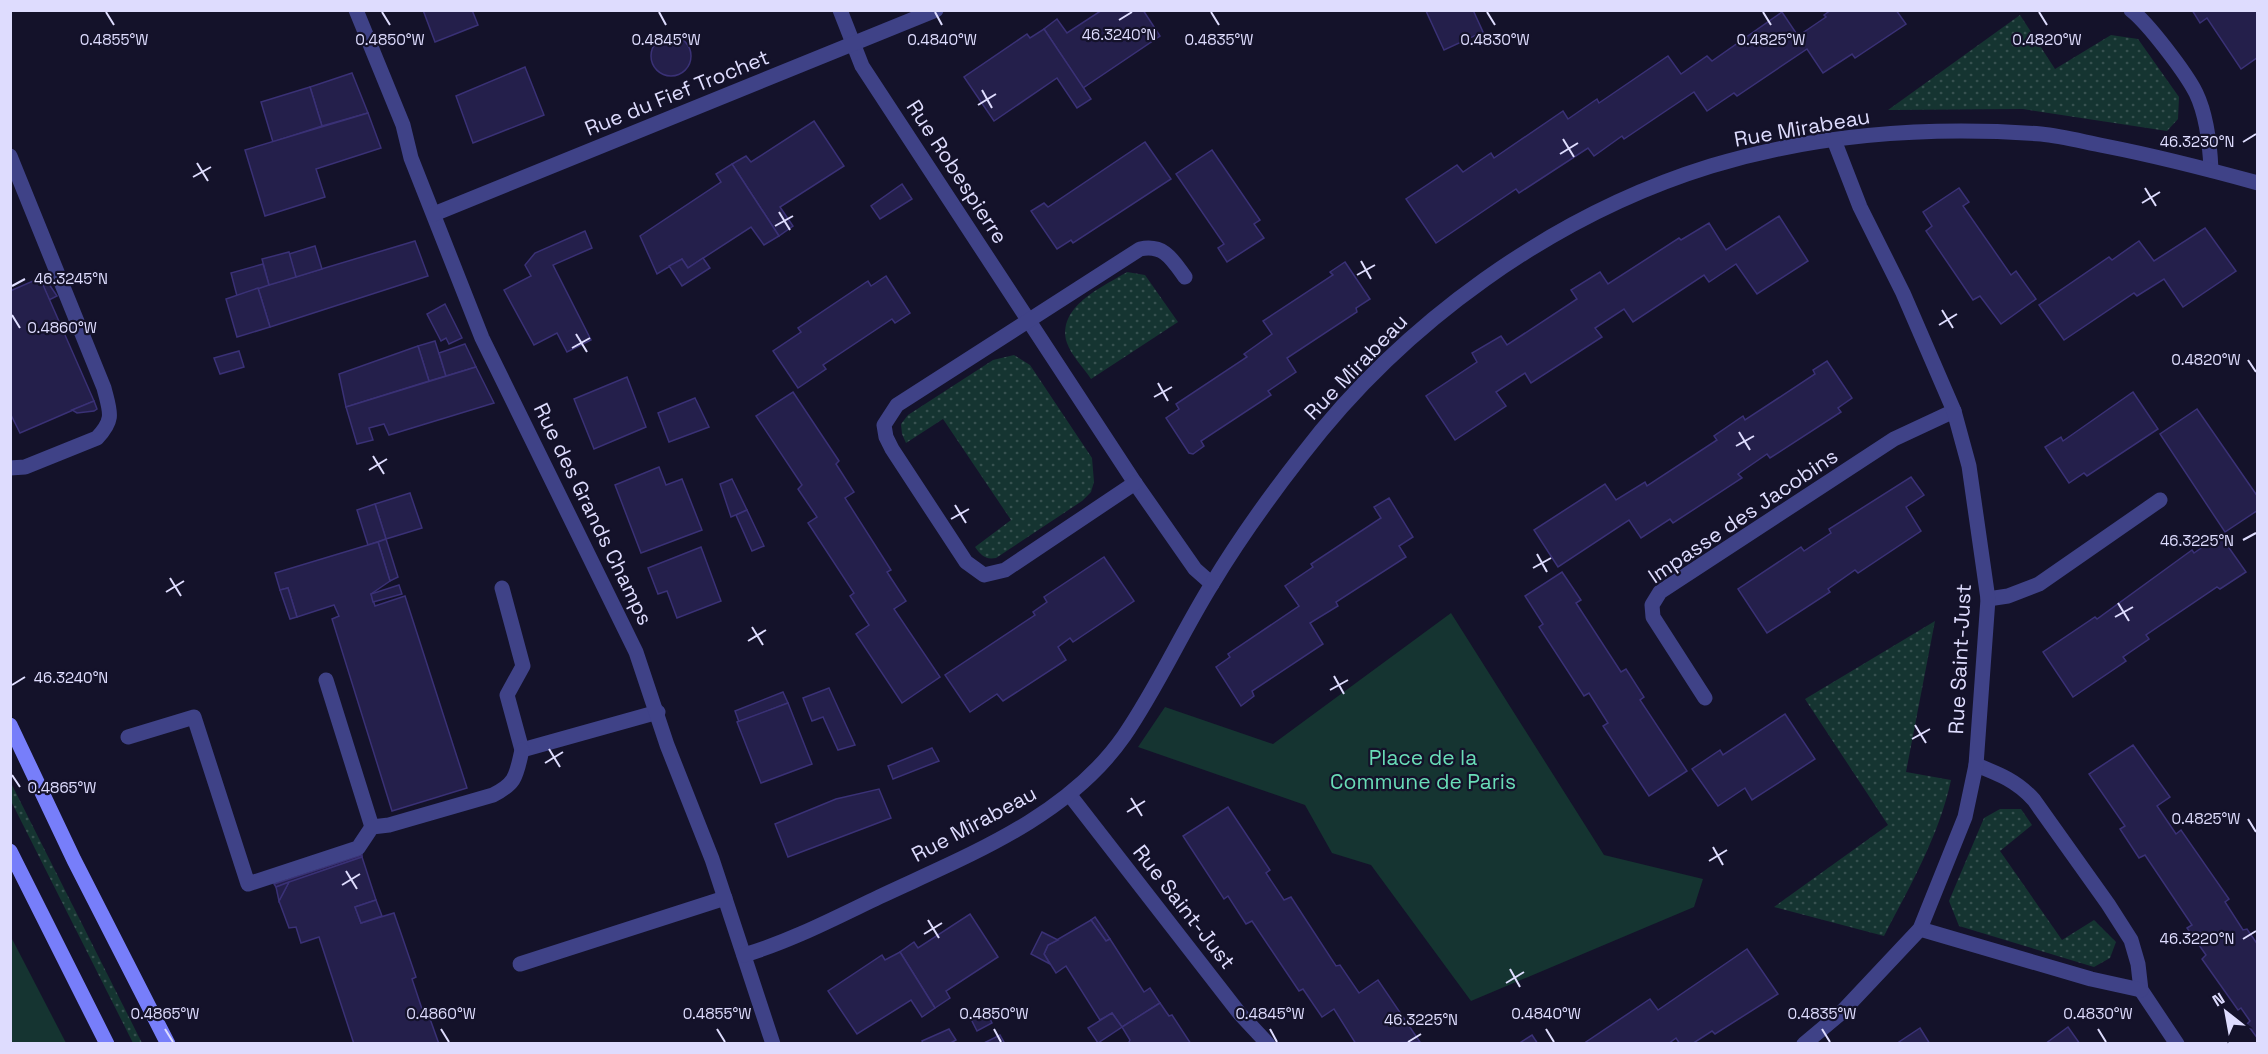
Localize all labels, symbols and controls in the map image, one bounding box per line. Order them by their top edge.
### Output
text: 46.3240°N [1082,25,1156,44]
text: 0.4855°W [80,30,148,49]
text: 0.4850°W [355,30,425,49]
text: 0.4845°W [631,30,701,49]
text: 0.4840°W [907,30,977,49]
text: 0.4835°W [1185,30,1253,49]
text: 0.4830°W [1460,30,1530,49]
text: 0.4825°W [1737,30,1805,49]
text: 0.4820°W [2012,30,2082,49]
street label: Rue du Fief Trochet [581,43,773,142]
street label: Rue Robespierre [901,95,1014,249]
street label: Rue Mirabeau [1732,102,1872,153]
text: 46.3230°N [2160,132,2234,151]
text: 46.3245°N [34,269,108,288]
street label: Rue Mirabeau [1298,308,1413,425]
text: 0.4860°W [27,318,97,337]
text: 0.4820°W [2171,350,2241,369]
street label: Rue des Grands Champs [528,398,659,629]
street label: Impasse des Jacobins [1643,442,1843,589]
text: 46.3225°N [2160,531,2234,550]
street label: Rue Saint-Just [1942,583,1977,735]
text: 46.3240°N [34,668,108,687]
park label: Place de la Commune de Paris [1330,744,1516,795]
text: 0.4865°W [28,778,96,797]
street label: Rue Mirabeau [907,779,1041,868]
text: 0.4825°W [2172,809,2240,828]
street label: Rue Saint-Just [1127,839,1241,974]
text: 46.3220°N [2160,929,2234,948]
north arrow [2196,982,2256,1042]
text: N [2209,988,2229,1011]
text: 0.4865°W [131,1004,199,1023]
text: 0.4860°W [406,1004,476,1023]
text: 0.4855°W [683,1004,751,1023]
text: 0.4850°W [959,1004,1029,1023]
text: 0.4845°W [1235,1004,1305,1023]
text: 0.4840°W [1511,1004,1581,1023]
text: 0.4835°W [1788,1004,1856,1023]
text: 0.4830°W [2063,1004,2133,1023]
text: 46.3225°N [1384,1010,1458,1029]

